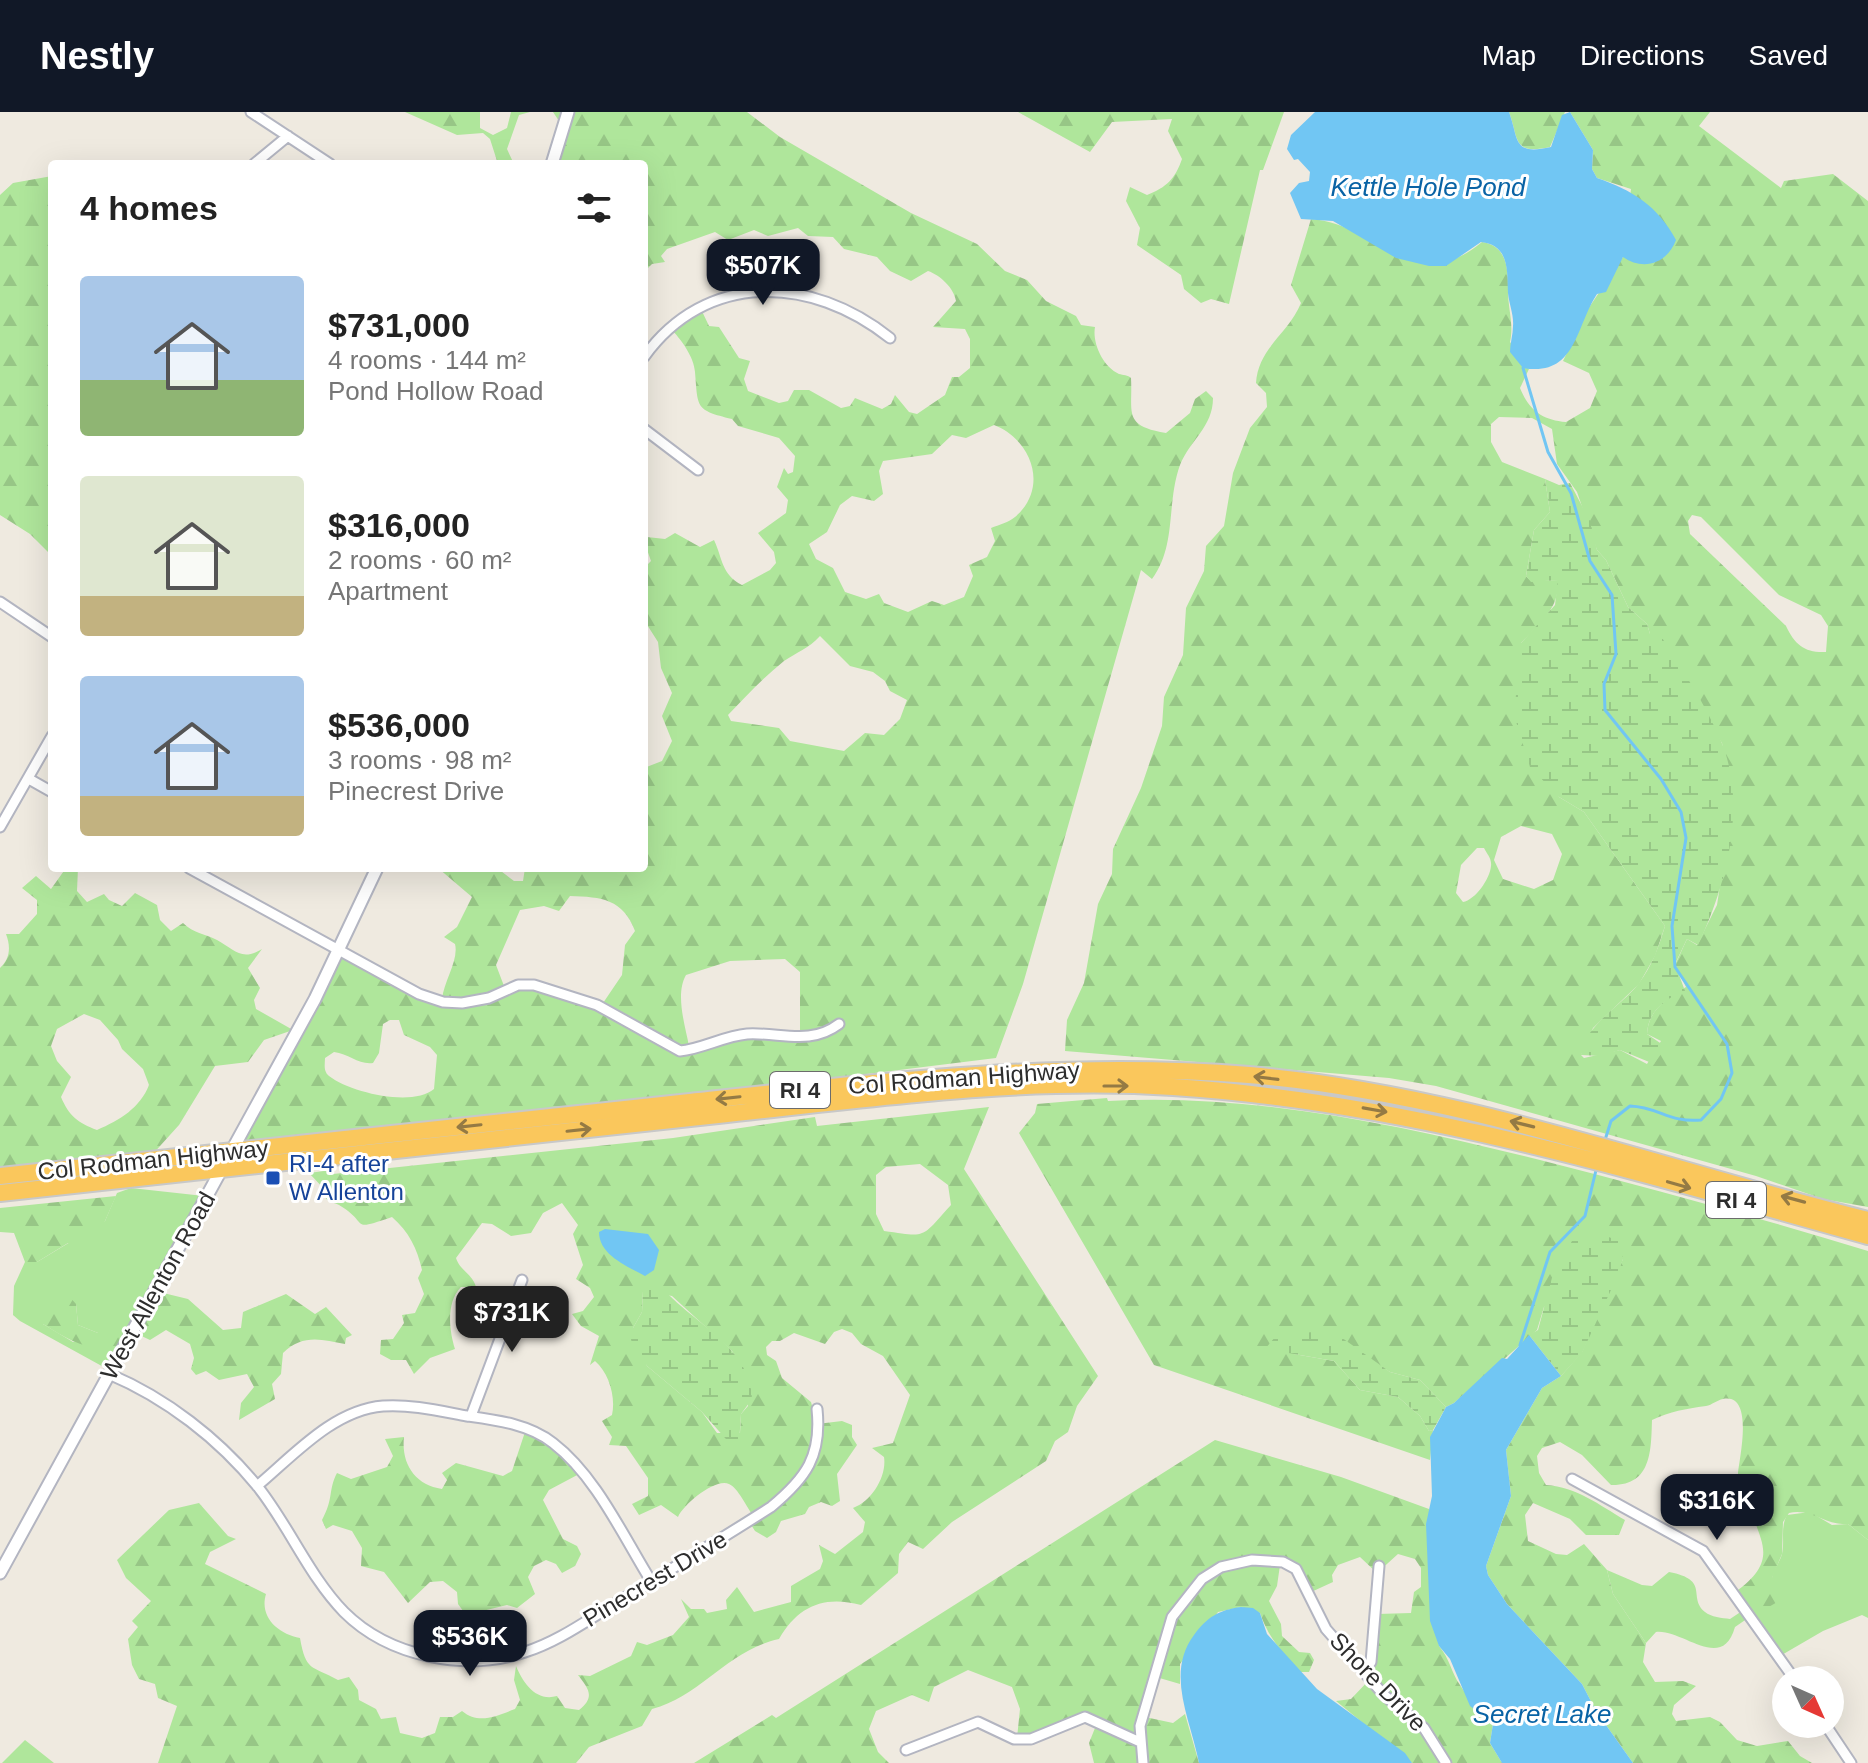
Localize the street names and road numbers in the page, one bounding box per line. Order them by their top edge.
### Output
street label: Col Rodman Highway [847,1056,1081,1099]
road number: RI 4 [770,1072,830,1108]
street label: Col Rodman Highway [36,1134,270,1185]
road number: RI 4 [1706,1182,1766,1218]
street label: West Allenton Road [95,1187,220,1384]
street label: Pinecrest Drive [578,1525,731,1632]
street label: Shore Drive [1325,1627,1432,1737]

